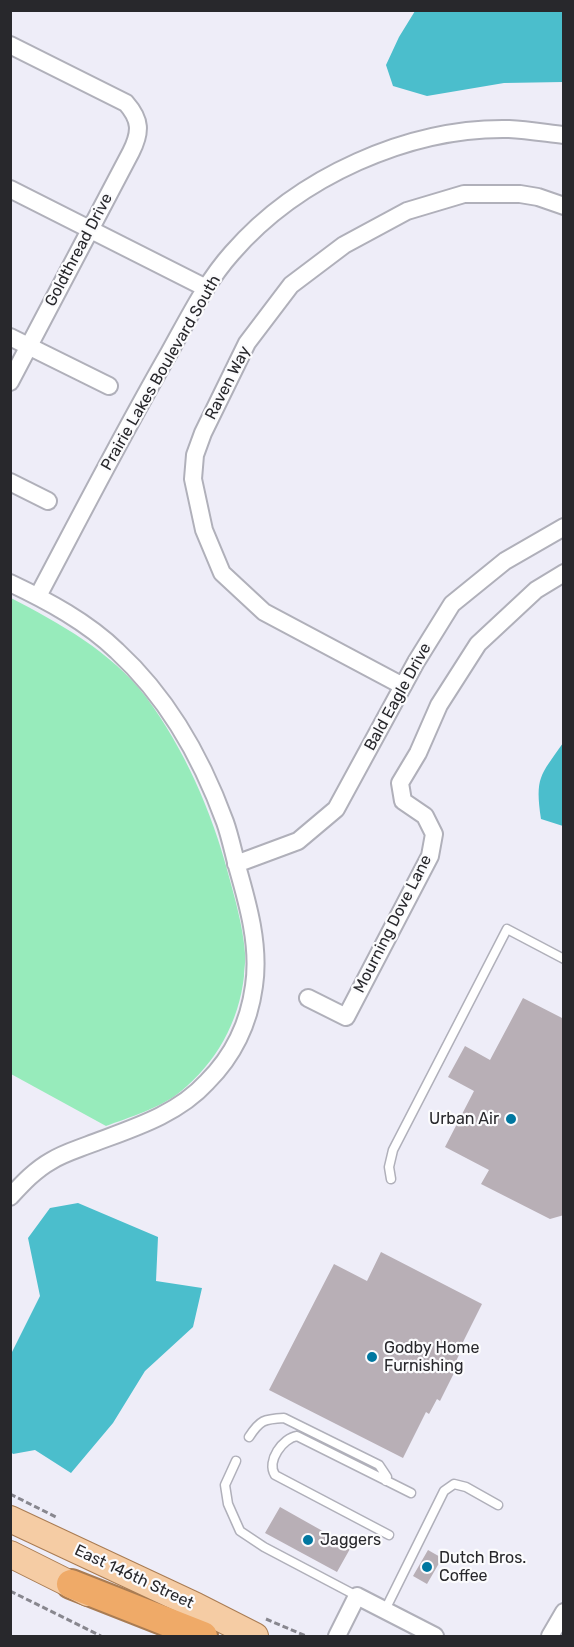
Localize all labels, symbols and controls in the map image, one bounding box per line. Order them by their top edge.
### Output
street label: Goldthread Drive [41,190,117,310]
street label: Prairie Lakes Boulevard South [97,272,225,474]
street label: Raven Way [201,343,255,423]
street label: Bald Eagle Drive [360,640,436,754]
street label: Mourning Dove Lane [350,852,436,996]
place label: Urban Air [429,1109,499,1129]
marker: Urban Air [504,1112,518,1126]
place label: Godby Home Furnishing [384,1338,479,1376]
marker: Godby Home Furnishing [365,1350,379,1364]
place label: Jaggers [320,1530,381,1550]
marker: Jaggers [301,1533,315,1547]
street label: East 146th Street [71,1541,197,1613]
place label: Dutch Bros. Coffee [439,1548,526,1586]
marker: Dutch Bros. Coffee [420,1560,434,1574]

